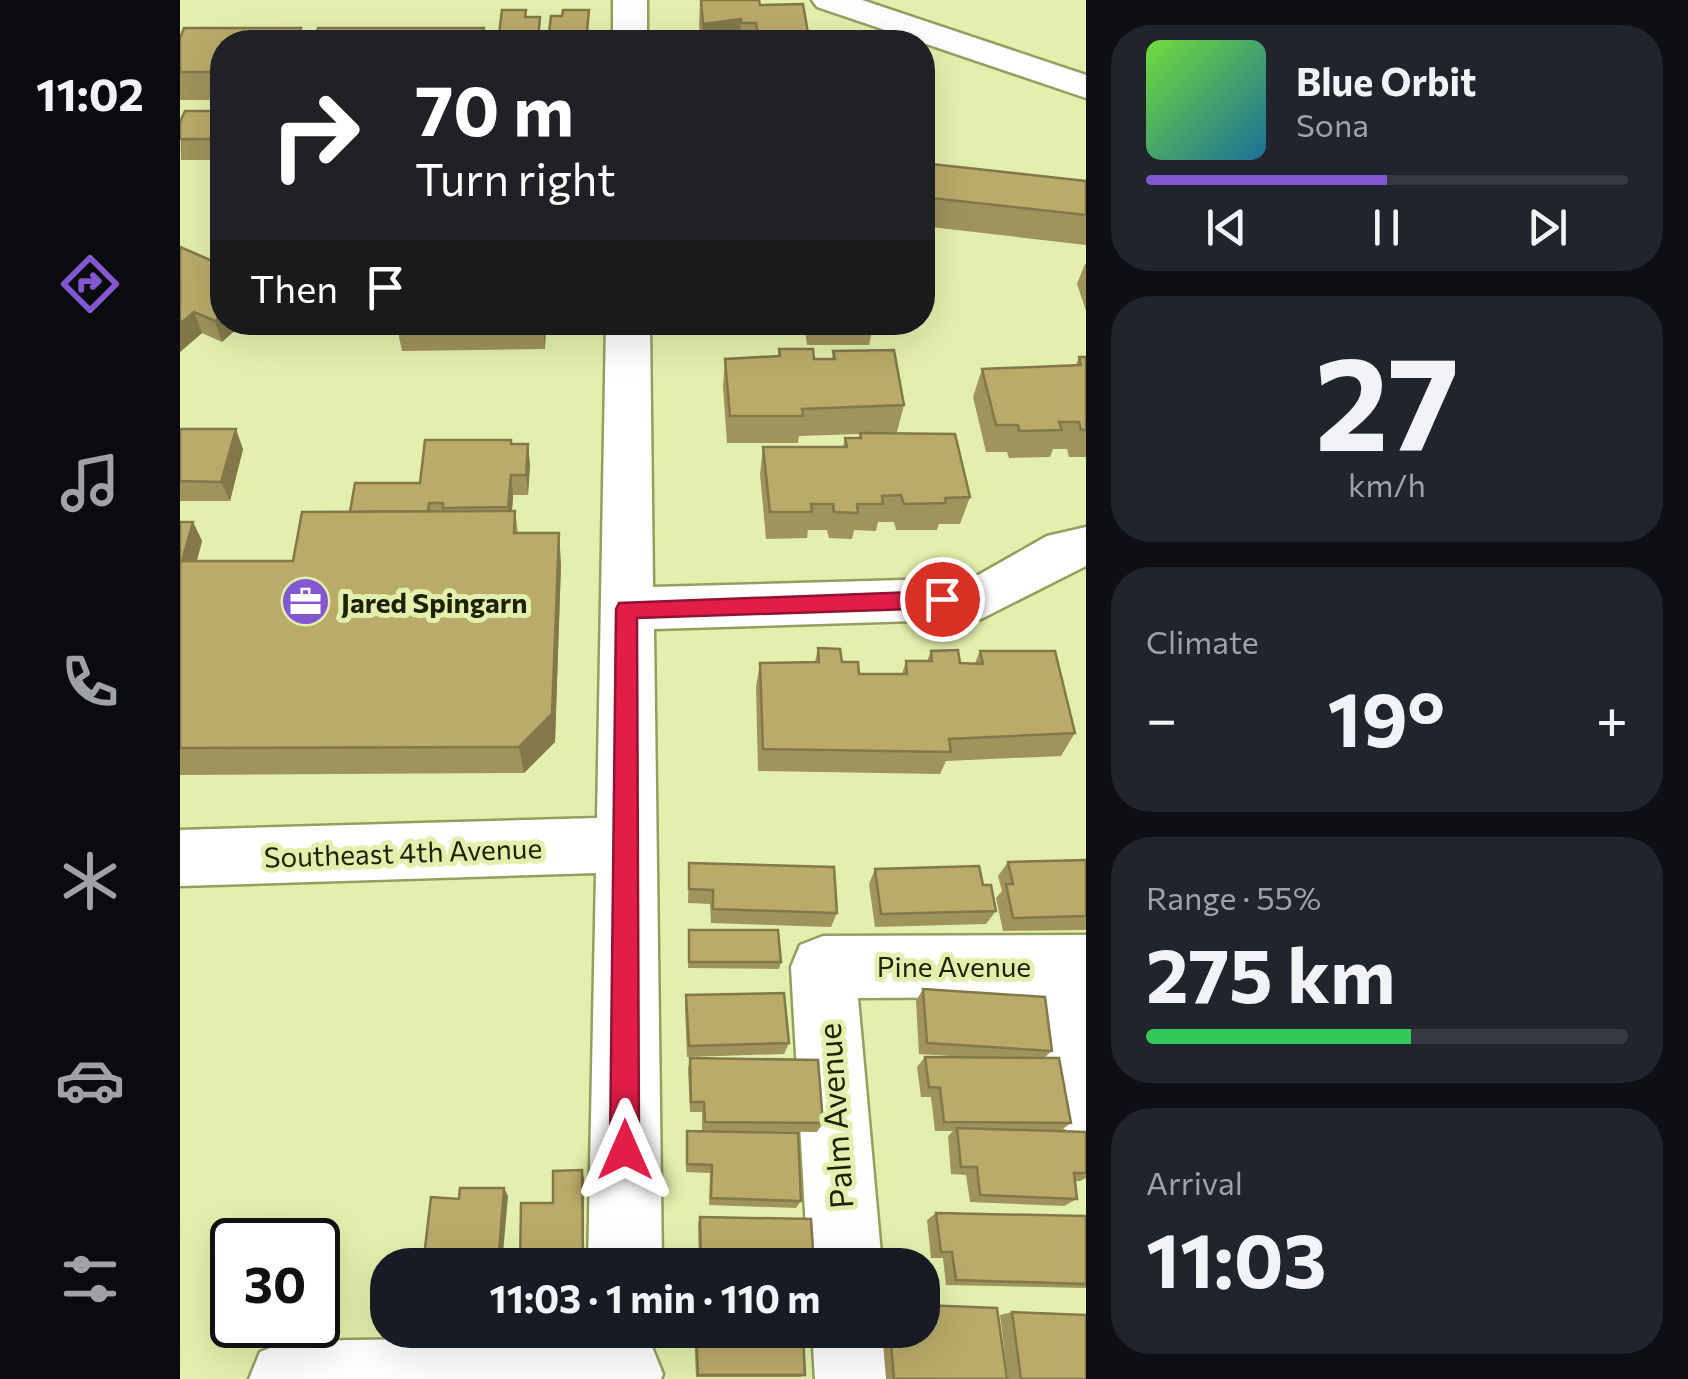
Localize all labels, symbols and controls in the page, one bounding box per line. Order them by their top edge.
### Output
text: Blue Orbit [1296,57,1476,104]
text: 11:02 [36,65,144,120]
text: 70 m [415,65,574,150]
icon: right [250,70,380,200]
text: Sona [1296,104,1369,144]
text: Turn right [415,150,616,205]
icon: previous [1199,200,1254,255]
icon: pause [1359,200,1414,255]
icon: next [1520,200,1575,255]
icon: directions [55,249,125,319]
icon: arrive [358,260,413,315]
text: Then [250,264,338,311]
text: 27 [1315,319,1459,478]
icon: music [55,448,125,518]
text: km/h [1348,464,1426,504]
pin [900,557,985,642]
icon: arrive [915,572,970,627]
office icon: Jared Spingarn [280,576,332,628]
place label: Jared Spingarn [341,585,528,619]
text: Climate [1146,621,1259,661]
icon: phone [55,647,125,717]
text: 19° [1328,671,1445,762]
text: − [1146,683,1177,750]
text: + [1596,683,1628,750]
street label: Southeast 4th Avenue [263,830,543,874]
icon: climate [55,846,125,916]
text: Range · 55% [1146,877,1321,917]
text: 275 km [1146,927,1396,1018]
street label: Pine Avenue [877,949,1031,983]
street label: Palm Avenue [808,1022,860,1210]
icon: car [55,1045,125,1115]
position arrow [573,1098,677,1202]
text: Arrival [1146,1162,1243,1202]
text: 11:03 [1146,1212,1327,1303]
speed limit sign: 30 [210,1218,340,1348]
icon: filters [55,1244,125,1314]
text: 11:03 · 1 min · 110 m [490,1274,820,1321]

